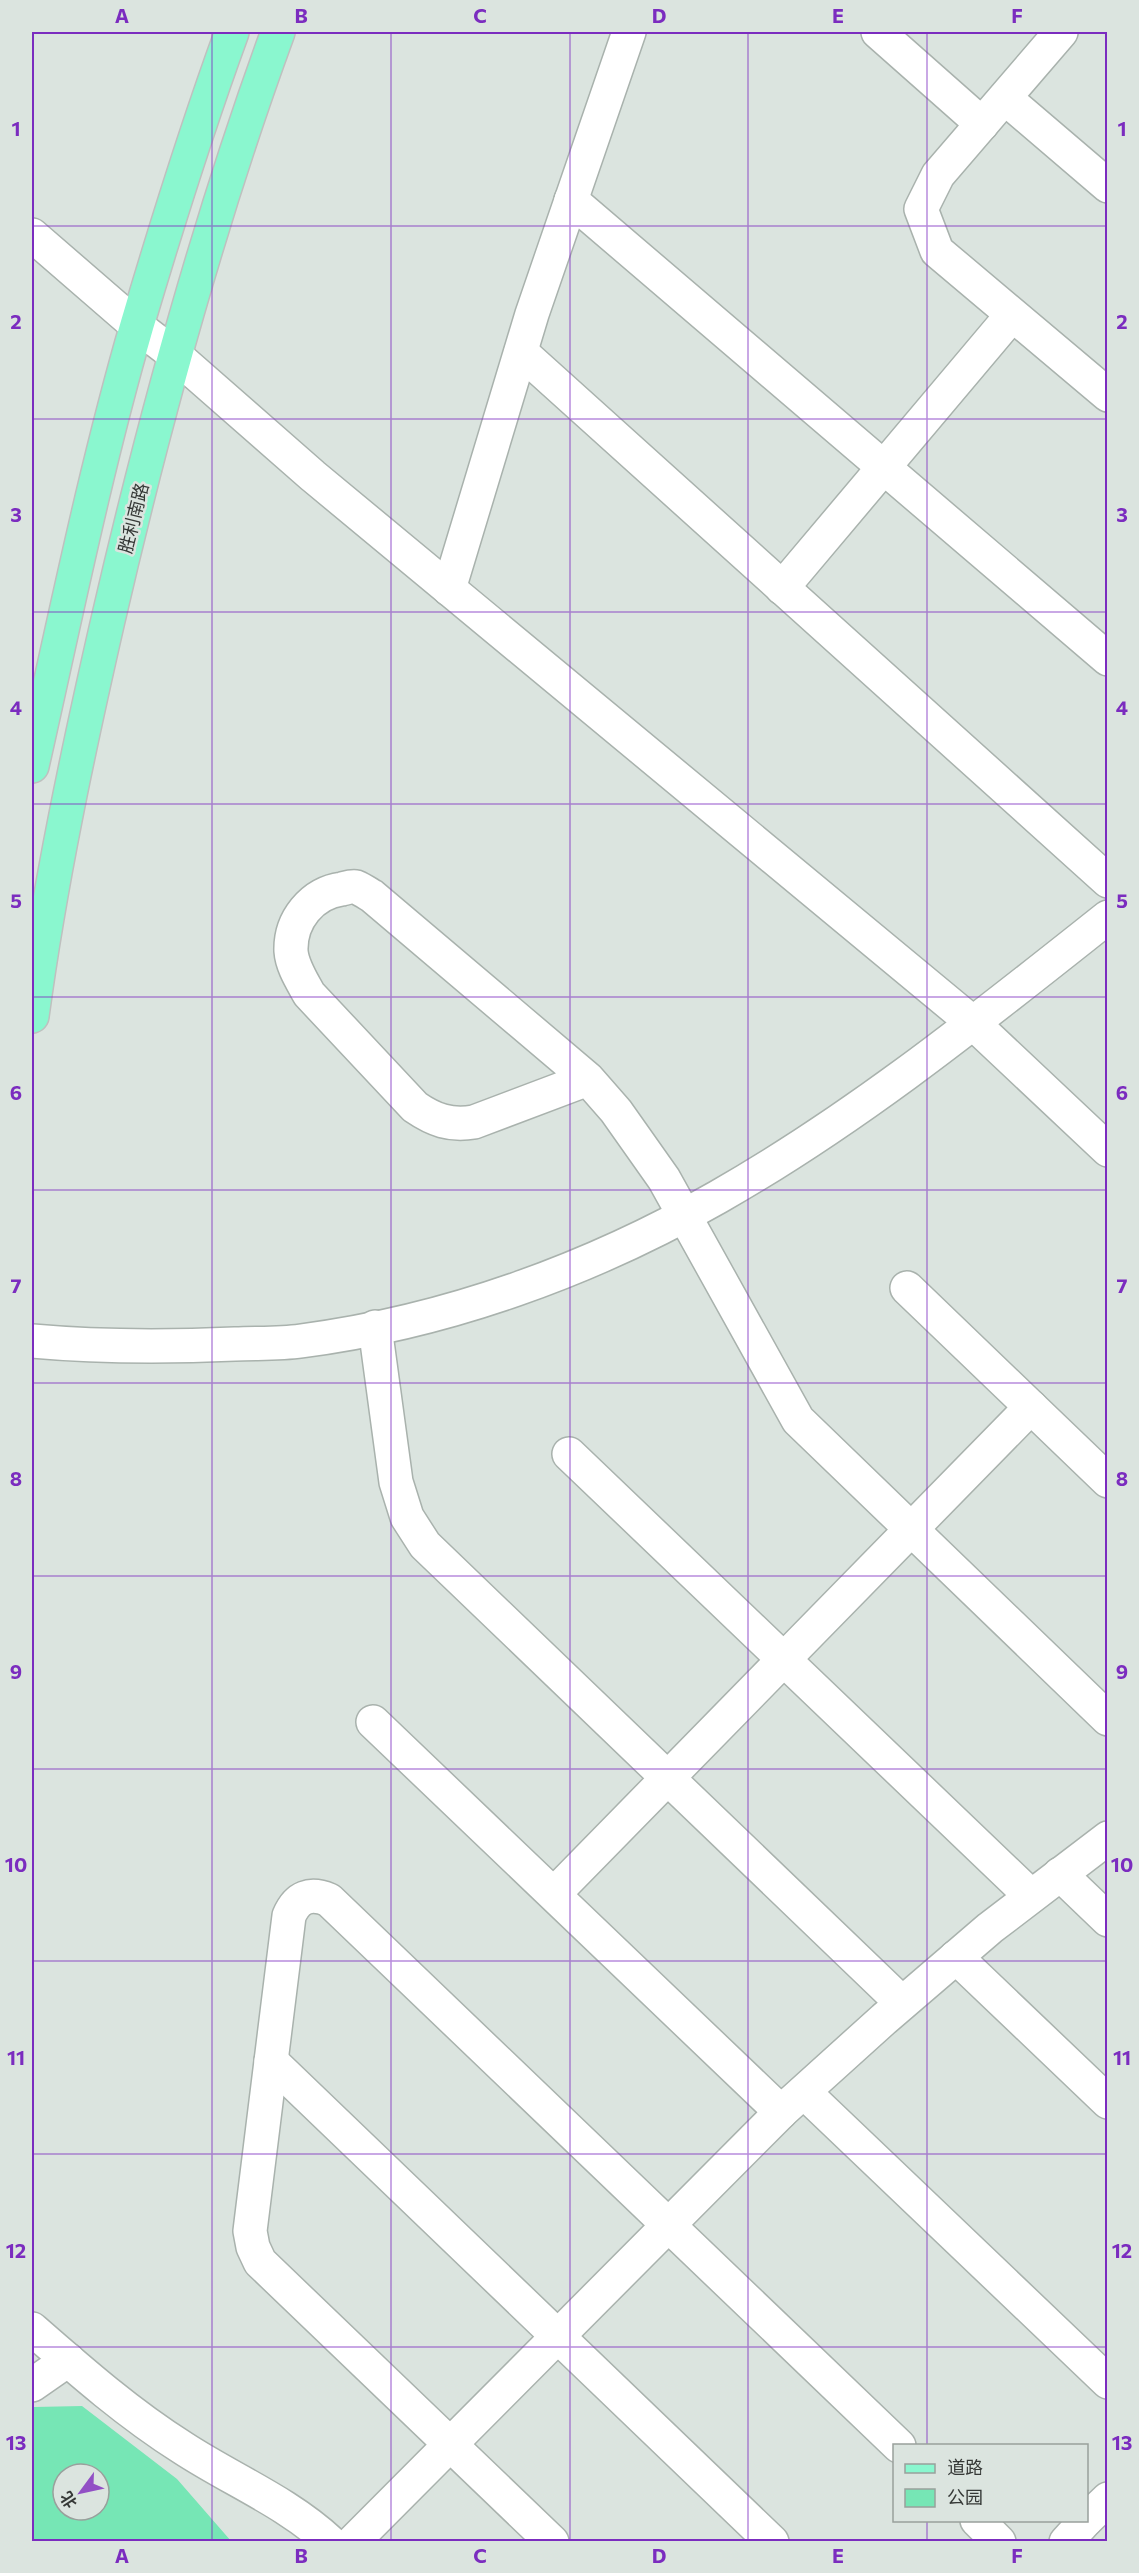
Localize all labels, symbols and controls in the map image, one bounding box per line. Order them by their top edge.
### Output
text: A [115,3,129,27]
text: B [294,3,308,27]
text: C [473,3,487,27]
text: D [652,3,666,27]
text: E [832,3,844,27]
text: F [1011,3,1023,27]
text: 1 [11,116,21,140]
text: 1 [1117,116,1127,140]
text: 2 [10,309,22,333]
text: 2 [1116,309,1128,333]
street label: 胜利南路 [114,480,152,556]
text: 3 [10,502,22,526]
text: 3 [1116,502,1128,526]
text: 4 [10,695,22,719]
text: 4 [1116,695,1128,719]
text: 5 [10,888,22,912]
text: 5 [1116,888,1128,912]
text: 6 [10,1080,22,1104]
text: 6 [1116,1080,1128,1104]
text: 7 [11,1273,22,1297]
text: 7 [1117,1273,1128,1297]
text: 8 [10,1466,22,1490]
text: 8 [1116,1466,1128,1490]
text: 9 [10,1659,22,1683]
text: 9 [1116,1659,1128,1683]
text: 10 [5,1852,27,1876]
text: 10 [1111,1852,1133,1876]
text: 11 [7,2045,25,2069]
text: 11 [1113,2045,1131,2069]
text: 12 [6,2238,26,2262]
text: 12 [1112,2238,1132,2262]
text: 13 [6,2430,26,2454]
text: 13 [1112,2430,1132,2454]
legend [893,2444,1088,2522]
text: 道路 [947,2456,983,2478]
north arrow [51,2462,111,2522]
text: 公园 [947,2486,983,2508]
text: 北 [56,2489,80,2512]
text: A [115,2543,129,2567]
text: B [294,2543,308,2567]
text: C [473,2543,487,2567]
text: D [652,2543,666,2567]
text: E [832,2543,844,2567]
text: F [1011,2543,1023,2567]

